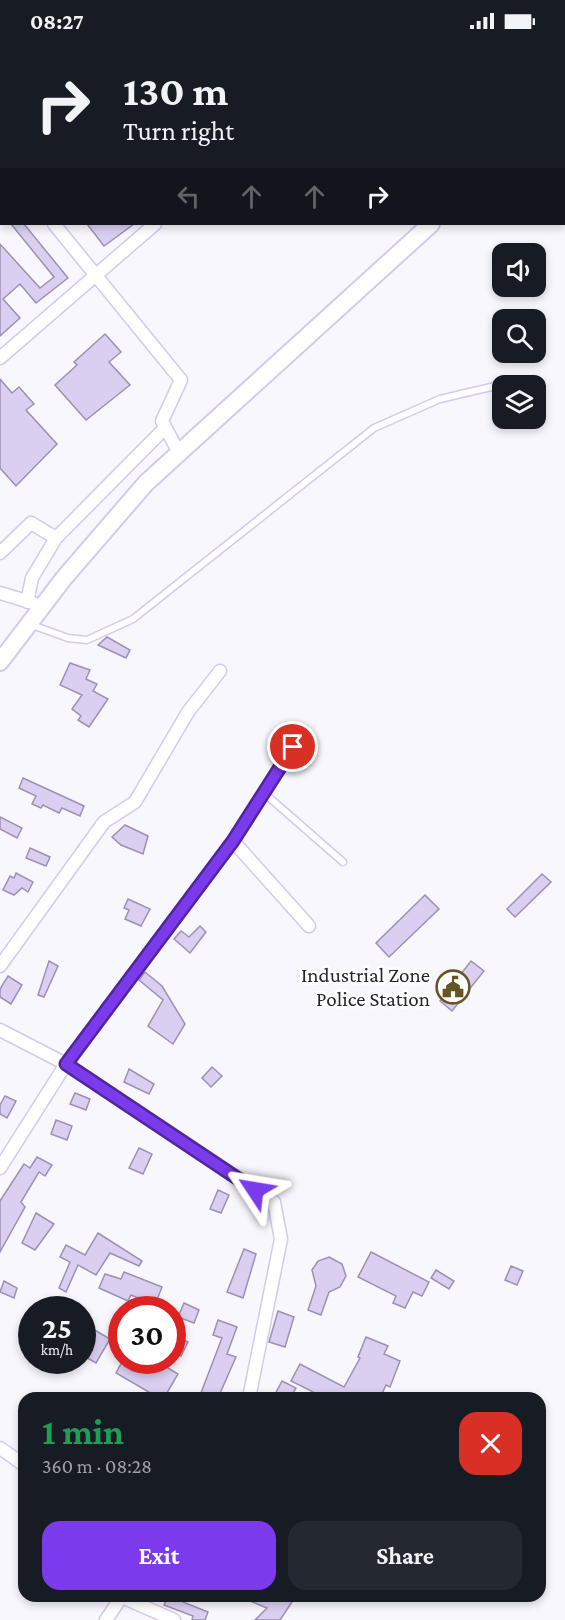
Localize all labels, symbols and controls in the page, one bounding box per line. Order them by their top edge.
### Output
text: 08:27 [30,9,84,34]
icon: right [24,66,102,144]
text: 130 m [123,67,228,114]
text: Turn right [123,116,234,146]
icon: left [172,180,205,213]
icon: ahead [235,180,268,213]
icon: ahead [298,180,331,213]
icon: right [361,180,394,213]
map controls [492,243,546,429]
button: sound [492,243,546,297]
button: search [492,309,546,363]
button: layers [492,375,546,429]
pin [267,721,318,772]
icon: arrive [276,730,309,763]
place label: Industrial Zone Police Station [301,963,430,1011]
public building icon: Industrial Zone Police Station [435,969,471,1005]
position arrow [223,1158,287,1222]
speed limit sign: 30 [108,1296,186,1374]
text: 25 [42,1311,72,1344]
text: km/h [41,1342,73,1358]
text: 1 min [42,1412,124,1452]
button: close [459,1412,522,1475]
text: 360 m · 08:28 [42,1455,152,1477]
button: Exit [42,1521,276,1590]
button: Share [288,1521,522,1590]

